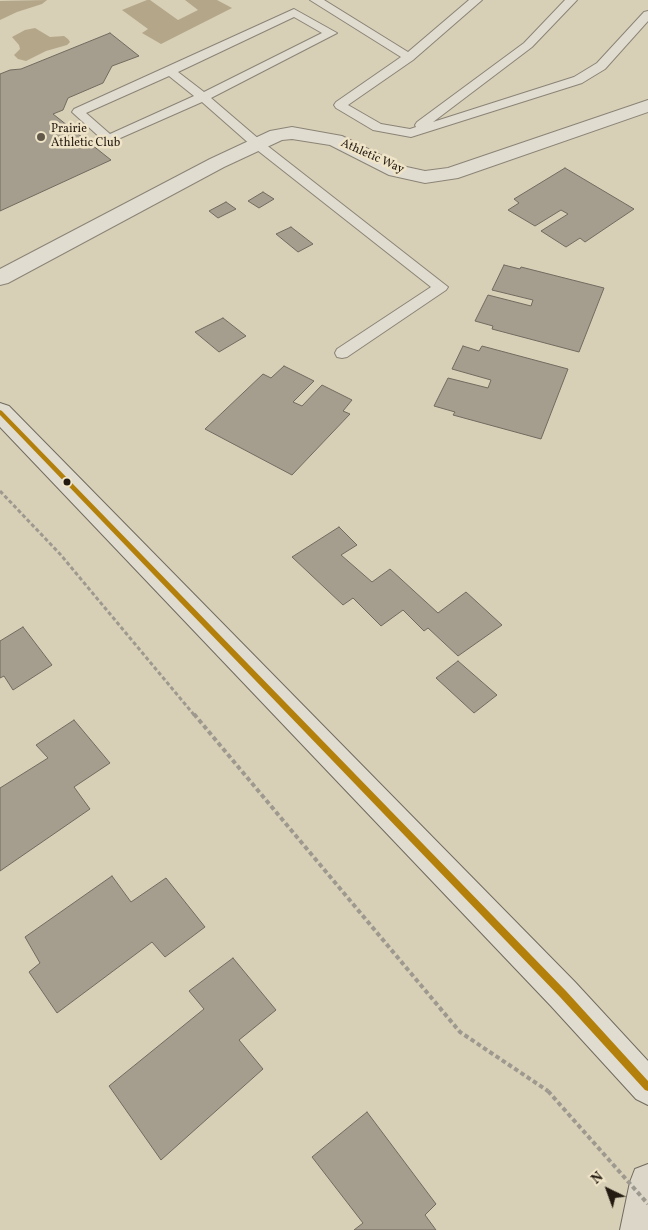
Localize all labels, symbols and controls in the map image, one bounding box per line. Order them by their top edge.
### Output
place label: Prairie Athletic Club [51,123,120,151]
marker: Prairie Athletic Club [35,131,47,143]
street label: Athletic Way [338,137,406,177]
unlabelled marker [62,477,72,487]
north arrow [583,1165,633,1215]
text: N [587,1168,608,1189]

